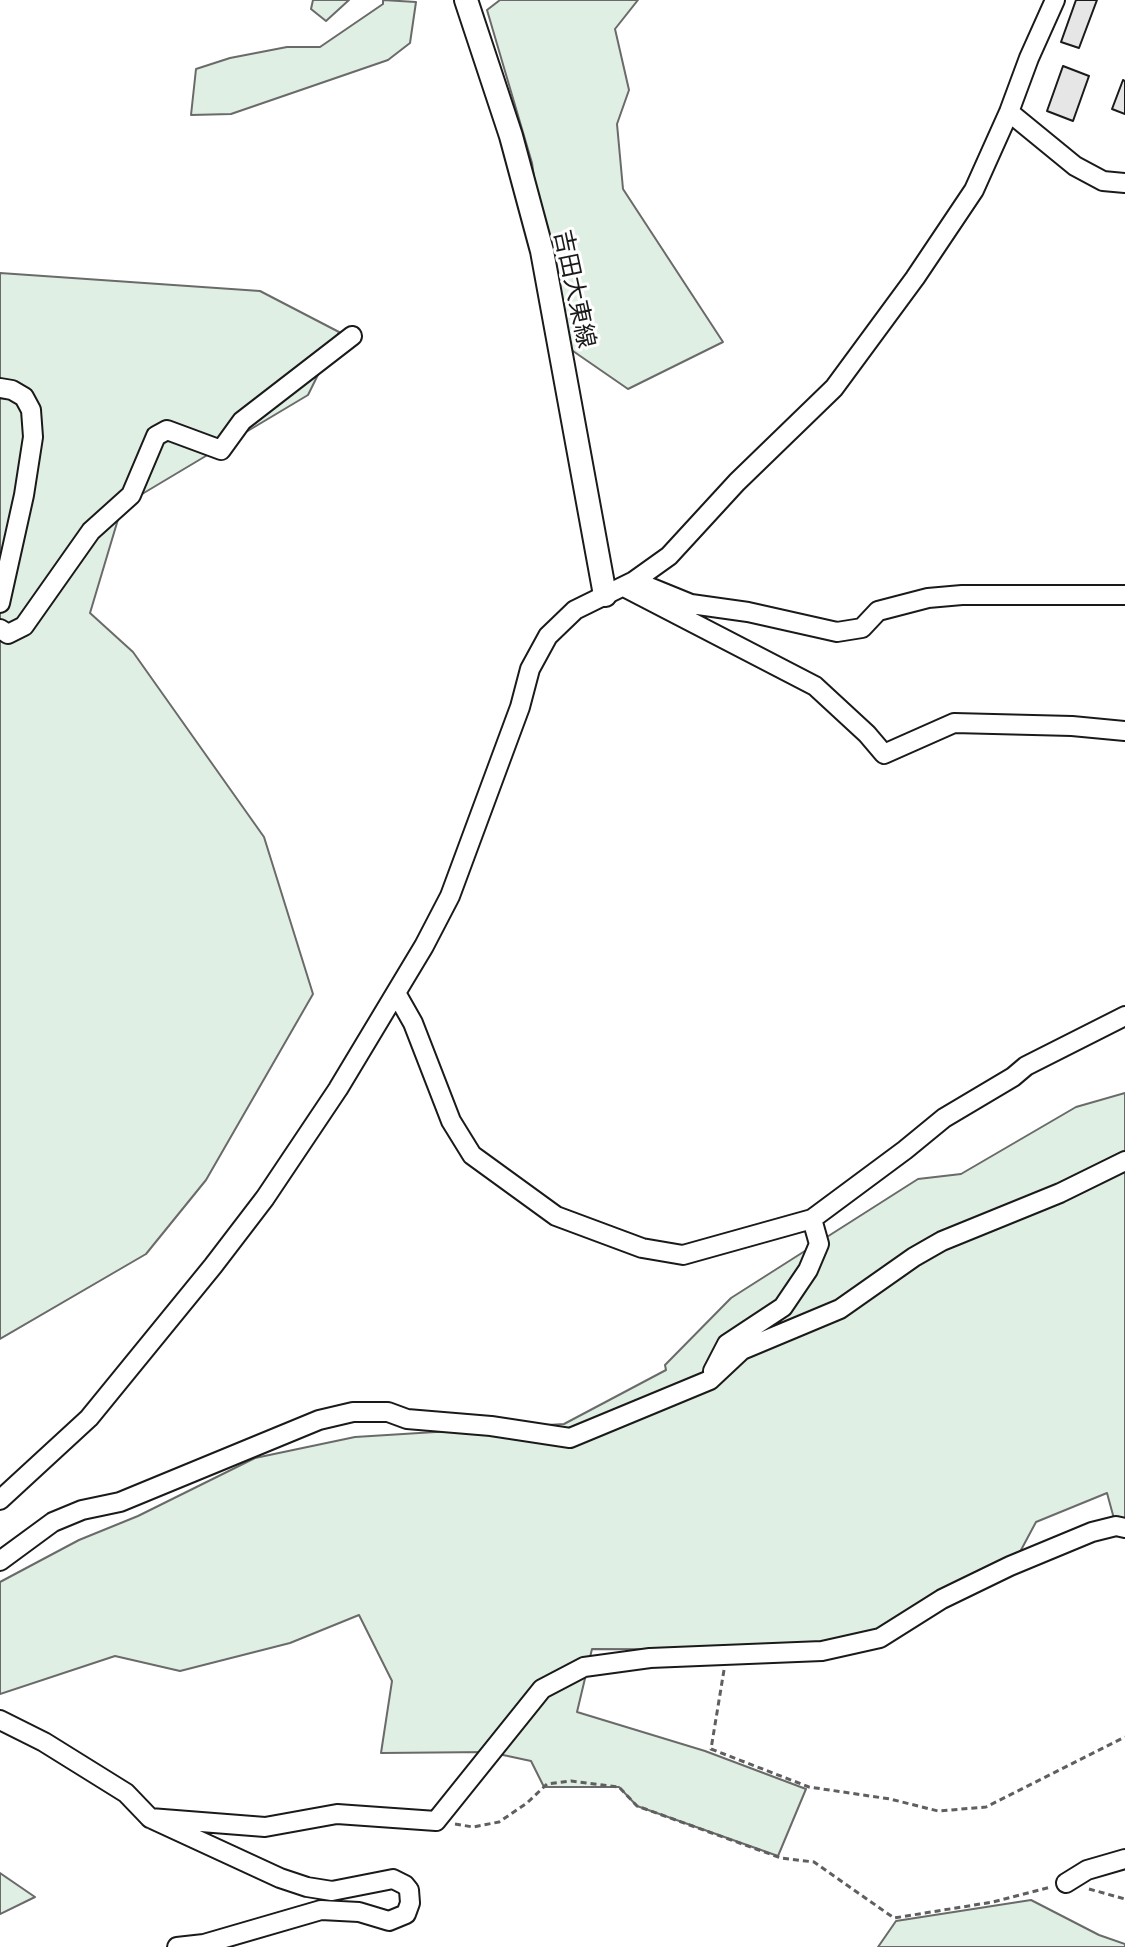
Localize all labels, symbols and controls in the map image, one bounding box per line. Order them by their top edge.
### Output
street label: 吉田大東線 [547,227,601,351]

